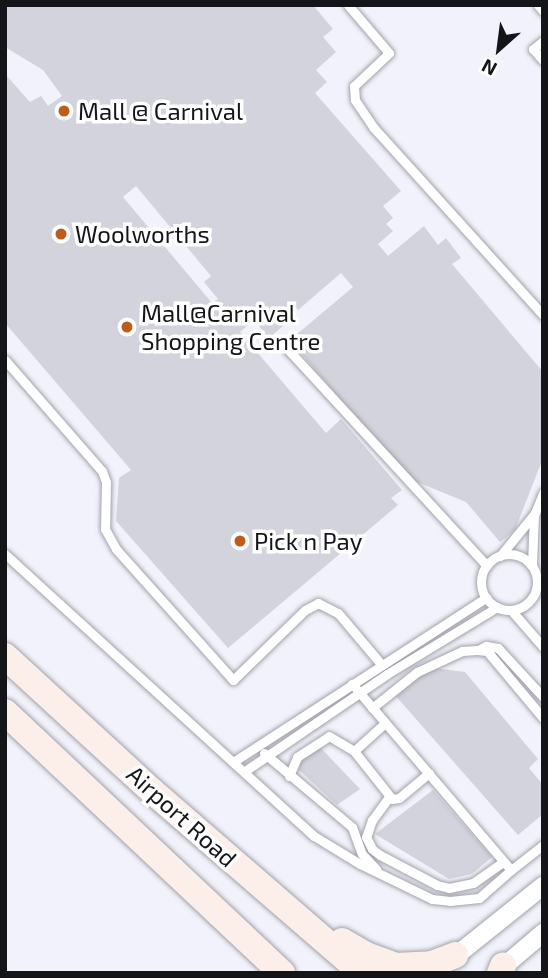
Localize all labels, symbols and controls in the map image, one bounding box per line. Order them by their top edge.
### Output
north arrow [464,14,534,84]
text: N [477,55,500,81]
place label: Mall @ Carnival [78,97,244,125]
marker: Mall @ Carnival [56,103,72,119]
place label: Woolworths [75,220,210,248]
marker: Woolworths [53,226,69,242]
place label: Mall@Carnival Shopping Centre [141,299,320,355]
marker: Mall@Carnival Shopping Centre [119,319,135,335]
place label: Pick n Pay [254,527,363,555]
marker: Pick n Pay [232,533,248,549]
street label: Airport Road [121,759,243,873]

